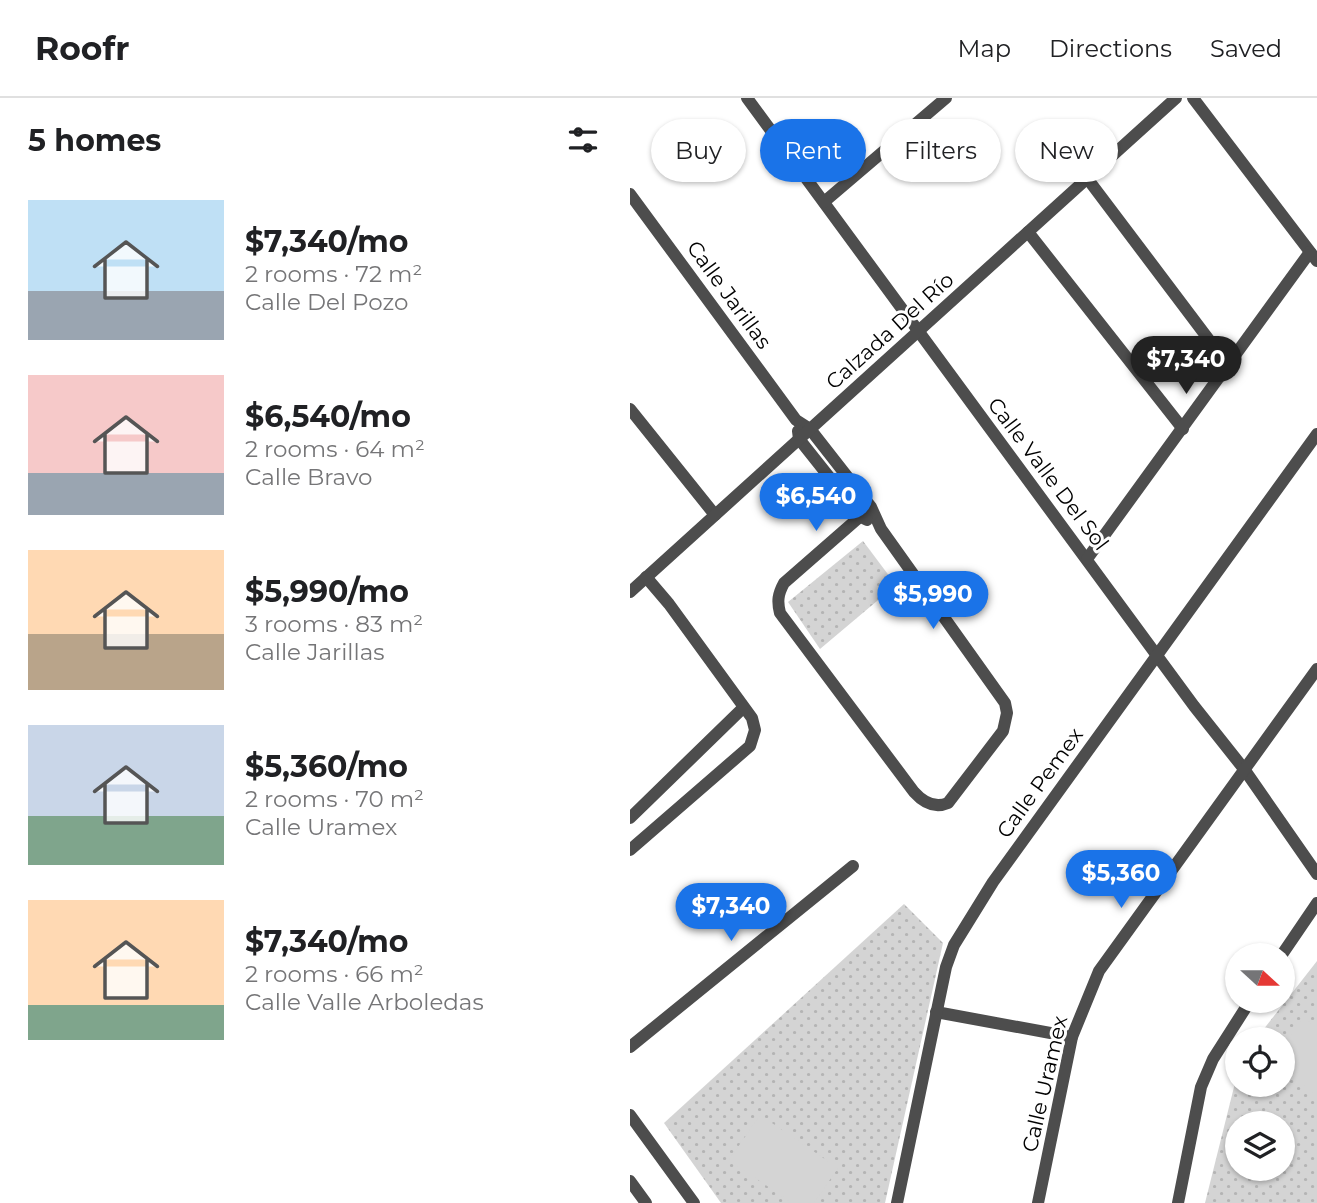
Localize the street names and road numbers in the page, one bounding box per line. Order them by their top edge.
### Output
street label: Calle Jarillas [682,236,777,354]
street label: Calzada Del Río [821,267,959,395]
street label: Calle Valle Del Sol [983,392,1114,555]
street label: Calle Pemex [991,723,1088,843]
street label: Calle Uramex [1017,1013,1072,1154]

